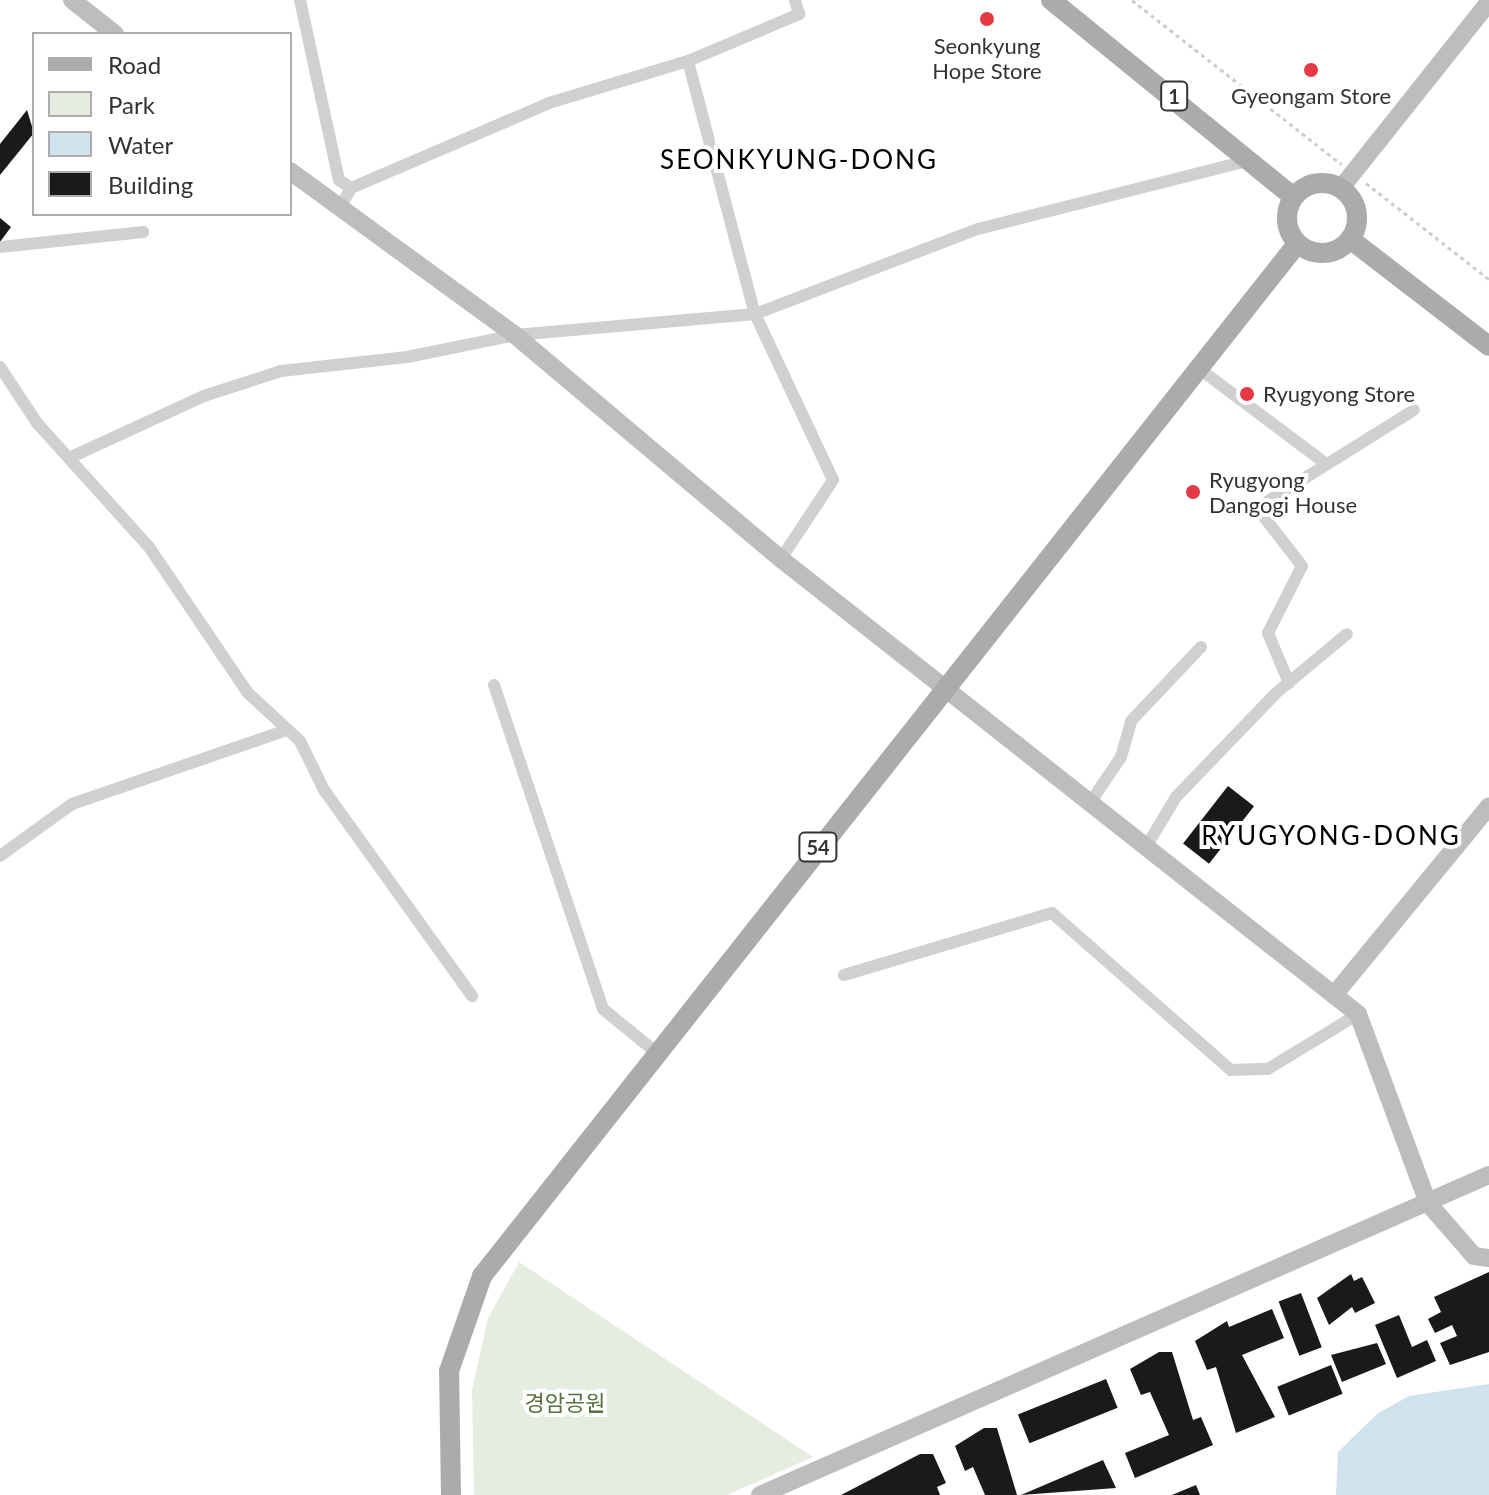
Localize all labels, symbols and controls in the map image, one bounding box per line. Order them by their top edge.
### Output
marker: Seonkyung Hope Store [978,10,996,28]
legend [32,32,292,216]
place label: Seonkyung Hope Store [932,32,1042,84]
text: Road [108,50,161,79]
marker: Gyeongam Store [1302,61,1320,79]
road number: 1 [1160,80,1188,112]
place label: Gyeongam Store [1231,83,1391,109]
text: Park [108,90,155,119]
text: Water [108,130,173,159]
district label: SEONKYUNG-DONG [660,144,938,176]
text: Building [108,170,193,199]
place label: Ryugyong Store [1263,381,1415,407]
marker: Ryugyong Store [1238,385,1256,403]
place label: Ryugyong Dangogi House [1209,466,1357,518]
marker: Ryugyong Dangogi House [1184,483,1202,501]
district label: RYUGYONG-DONG [1201,820,1461,852]
road number: 54 [798,831,838,863]
park label: 경암공원 [525,1390,605,1416]

